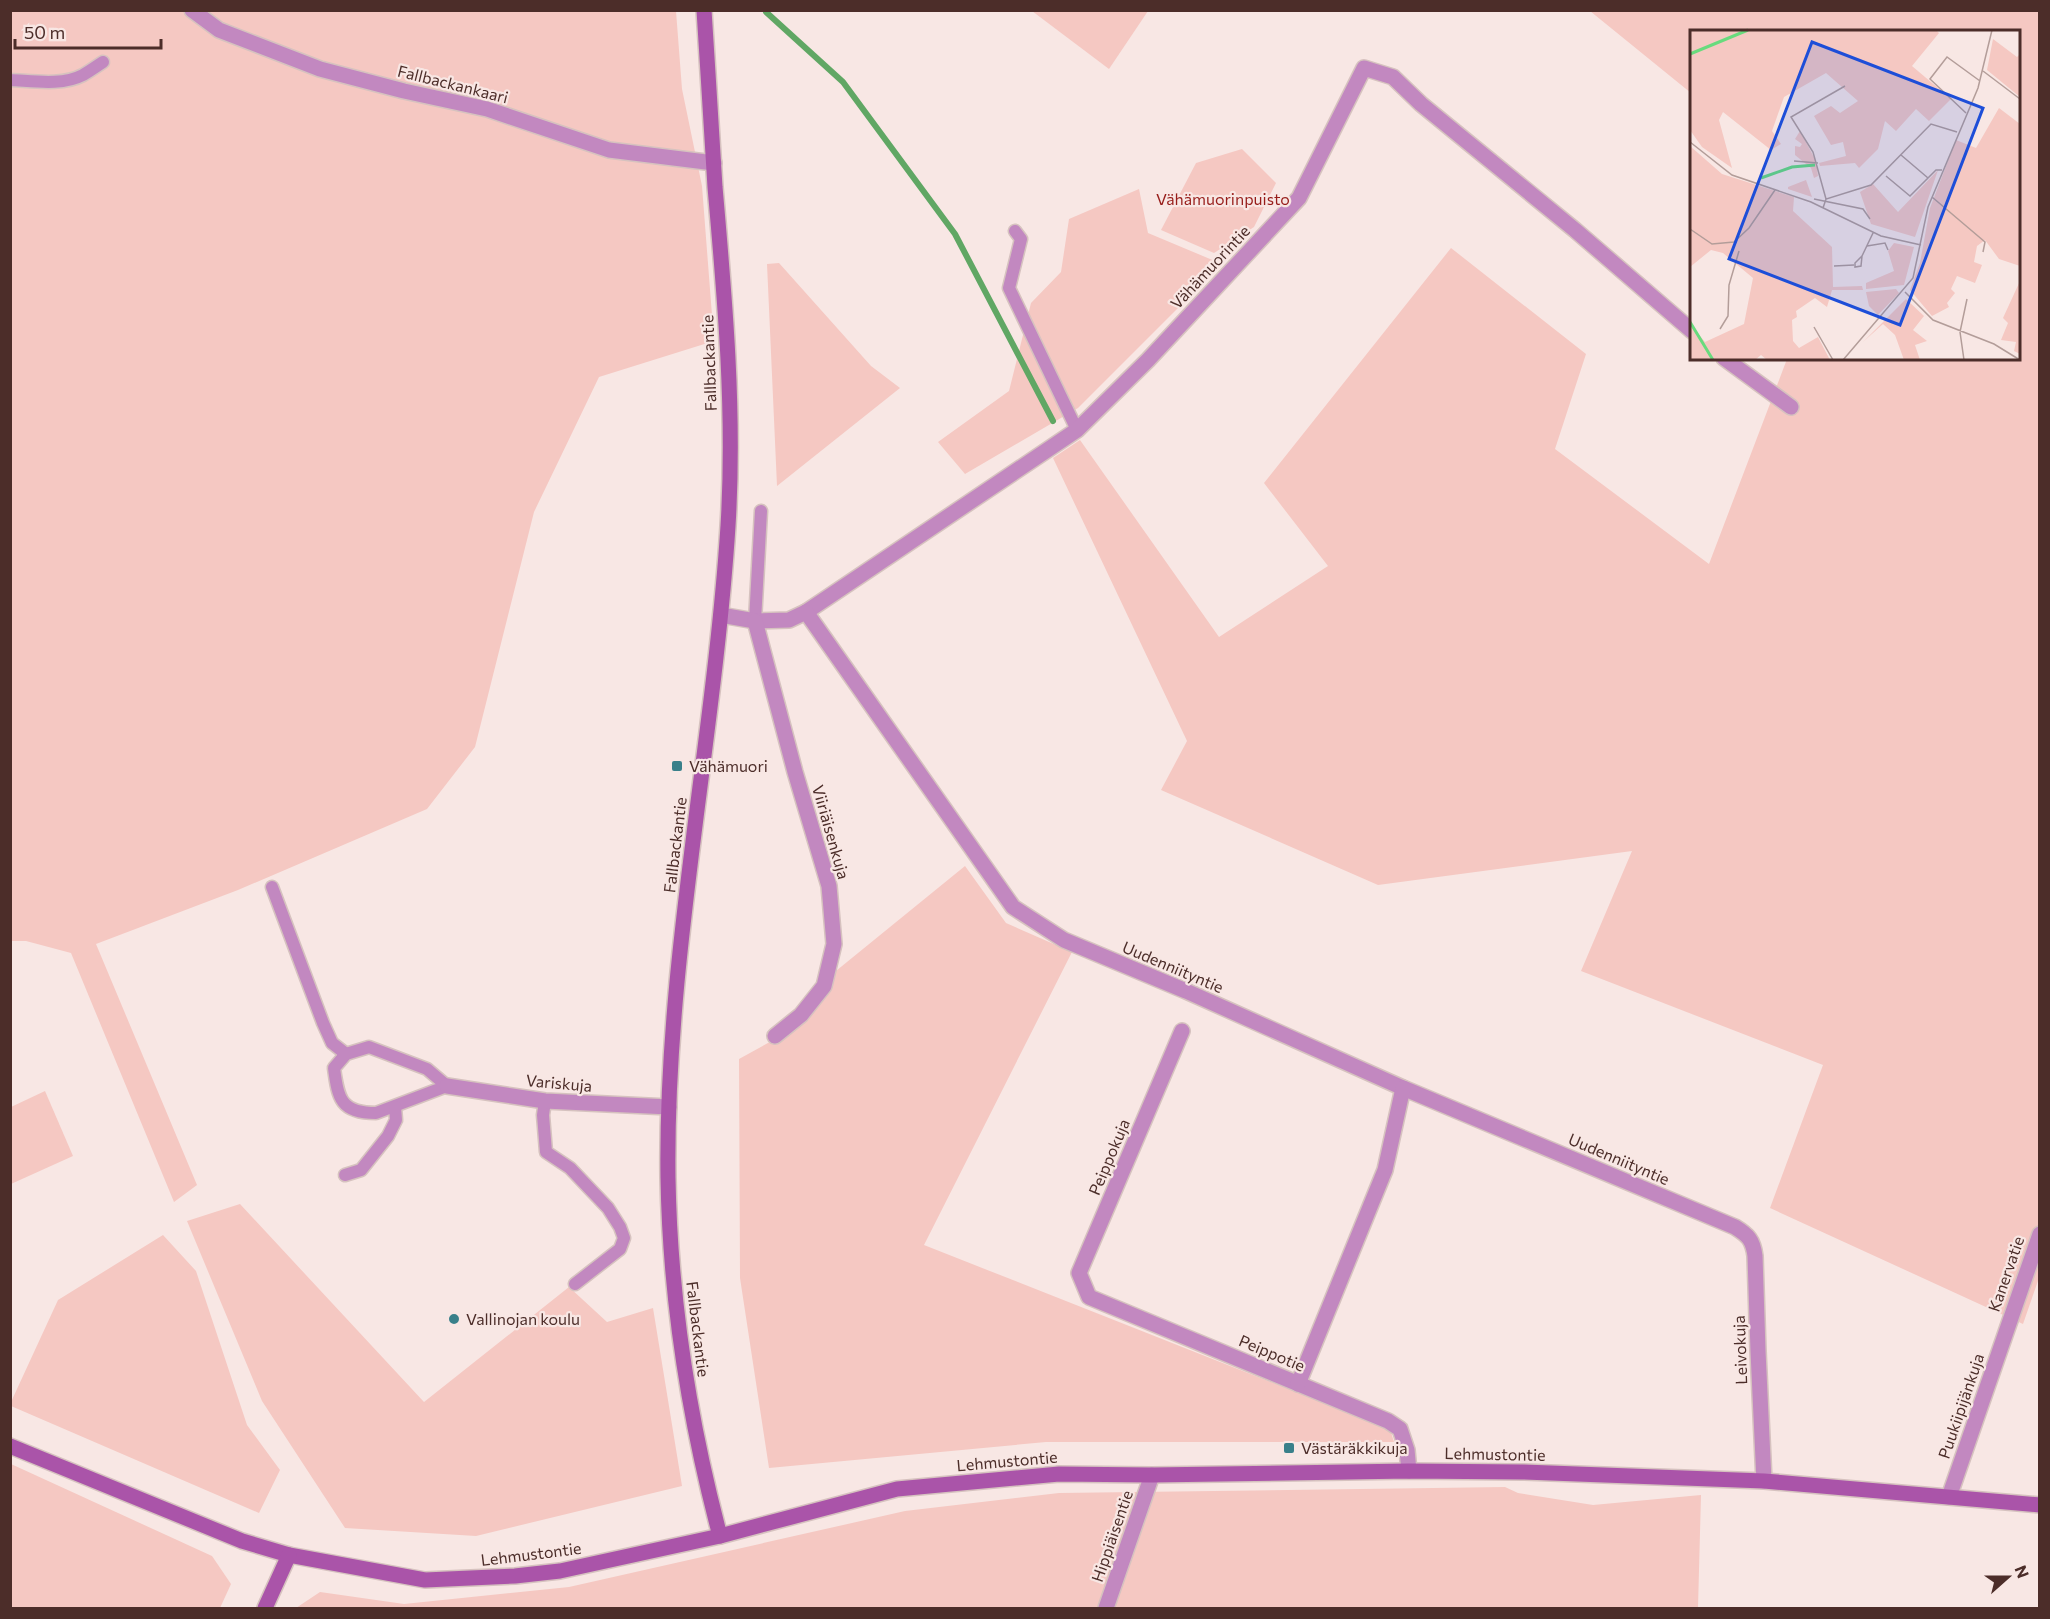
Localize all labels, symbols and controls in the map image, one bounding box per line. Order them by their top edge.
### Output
scale bar [15,12,160,50]
text: 50 m [24,21,65,43]
inset map [1690,30,2020,360]
street label: Fallbackankaari [396,61,510,106]
park label: Vähämuorinpuisto [1156,189,1290,208]
street label: Vähämuorintie [1166,221,1253,312]
street label: Fallbackantie [697,315,720,412]
place label: Vähämuori [689,756,768,775]
marker: Vähämuori [670,759,684,773]
street label: Viiriäisenkuja [809,783,854,881]
street label: Fallbackantie [659,796,690,894]
street label: Uudenniityntie [1120,937,1227,996]
street label: Variskuja [525,1070,593,1095]
street label: Peippokuja [1084,1116,1133,1198]
street label: Uudenniityntie [1566,1129,1673,1188]
street label: Kanervatie [1984,1234,2027,1314]
street label: Fallbackantie [683,1280,714,1378]
place label: Vallinojan koulu [466,1309,580,1328]
marker: Vallinojan koulu [447,1312,461,1326]
street label: Leivokuja [1729,1315,1750,1385]
street label: Peippotie [1236,1330,1308,1375]
street label: Puukiipijänkuja [1934,1351,1987,1461]
place label: Västäräkkikuja [1301,1438,1408,1457]
marker: Västäräkkikuja [1282,1441,1296,1455]
street label: Lehmustontie [1444,1443,1546,1464]
street label: Lehmustontie [956,1447,1058,1474]
street label: Hippiäisentie [1087,1488,1136,1584]
street label: Lehmustontie [480,1538,582,1569]
north arrow [1978,1547,2038,1607]
text: N [2011,1562,2033,1580]

